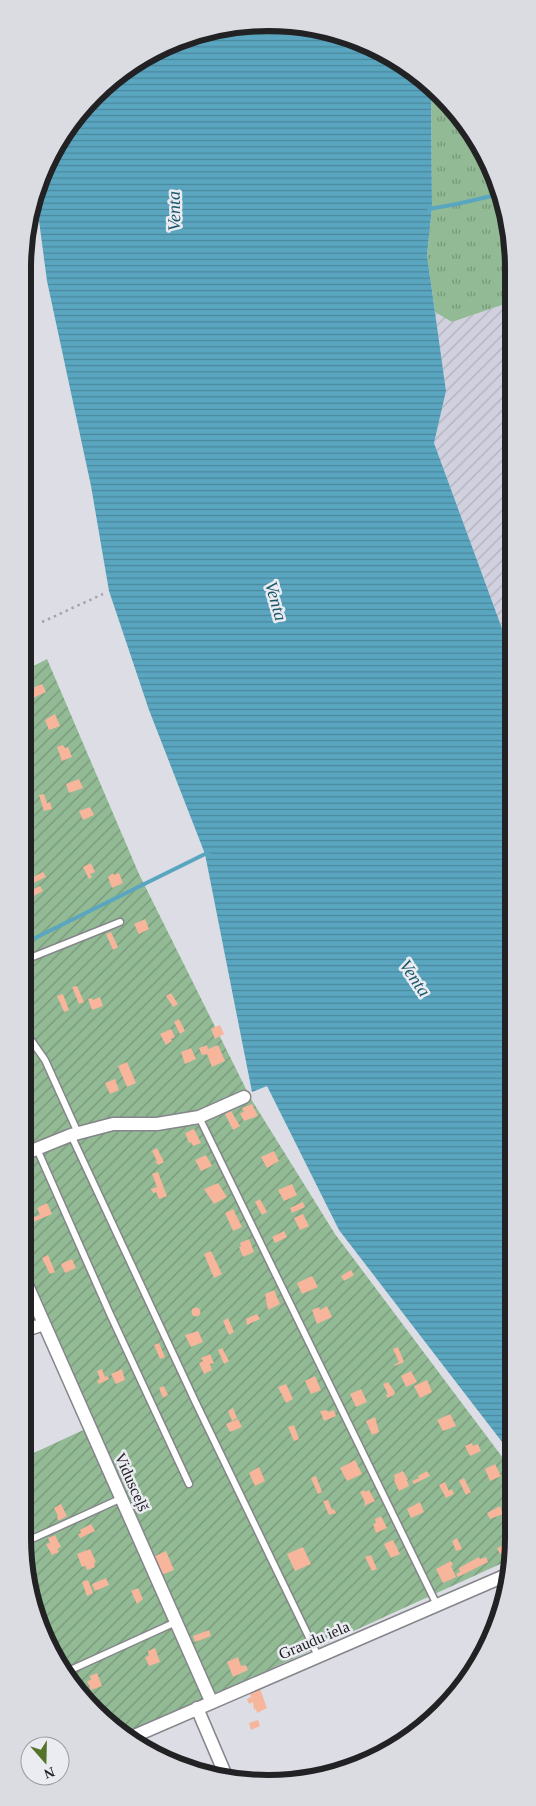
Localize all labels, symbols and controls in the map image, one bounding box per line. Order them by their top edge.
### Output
water label: Venta [164,191,184,231]
water label: Venta [261,579,291,623]
water label: Venta [396,956,434,1000]
street label: Vidusceļš [111,1450,152,1514]
street label: Graudu iela [276,1618,352,1662]
north arrow [20,1736,70,1786]
text: N [42,1764,57,1782]

